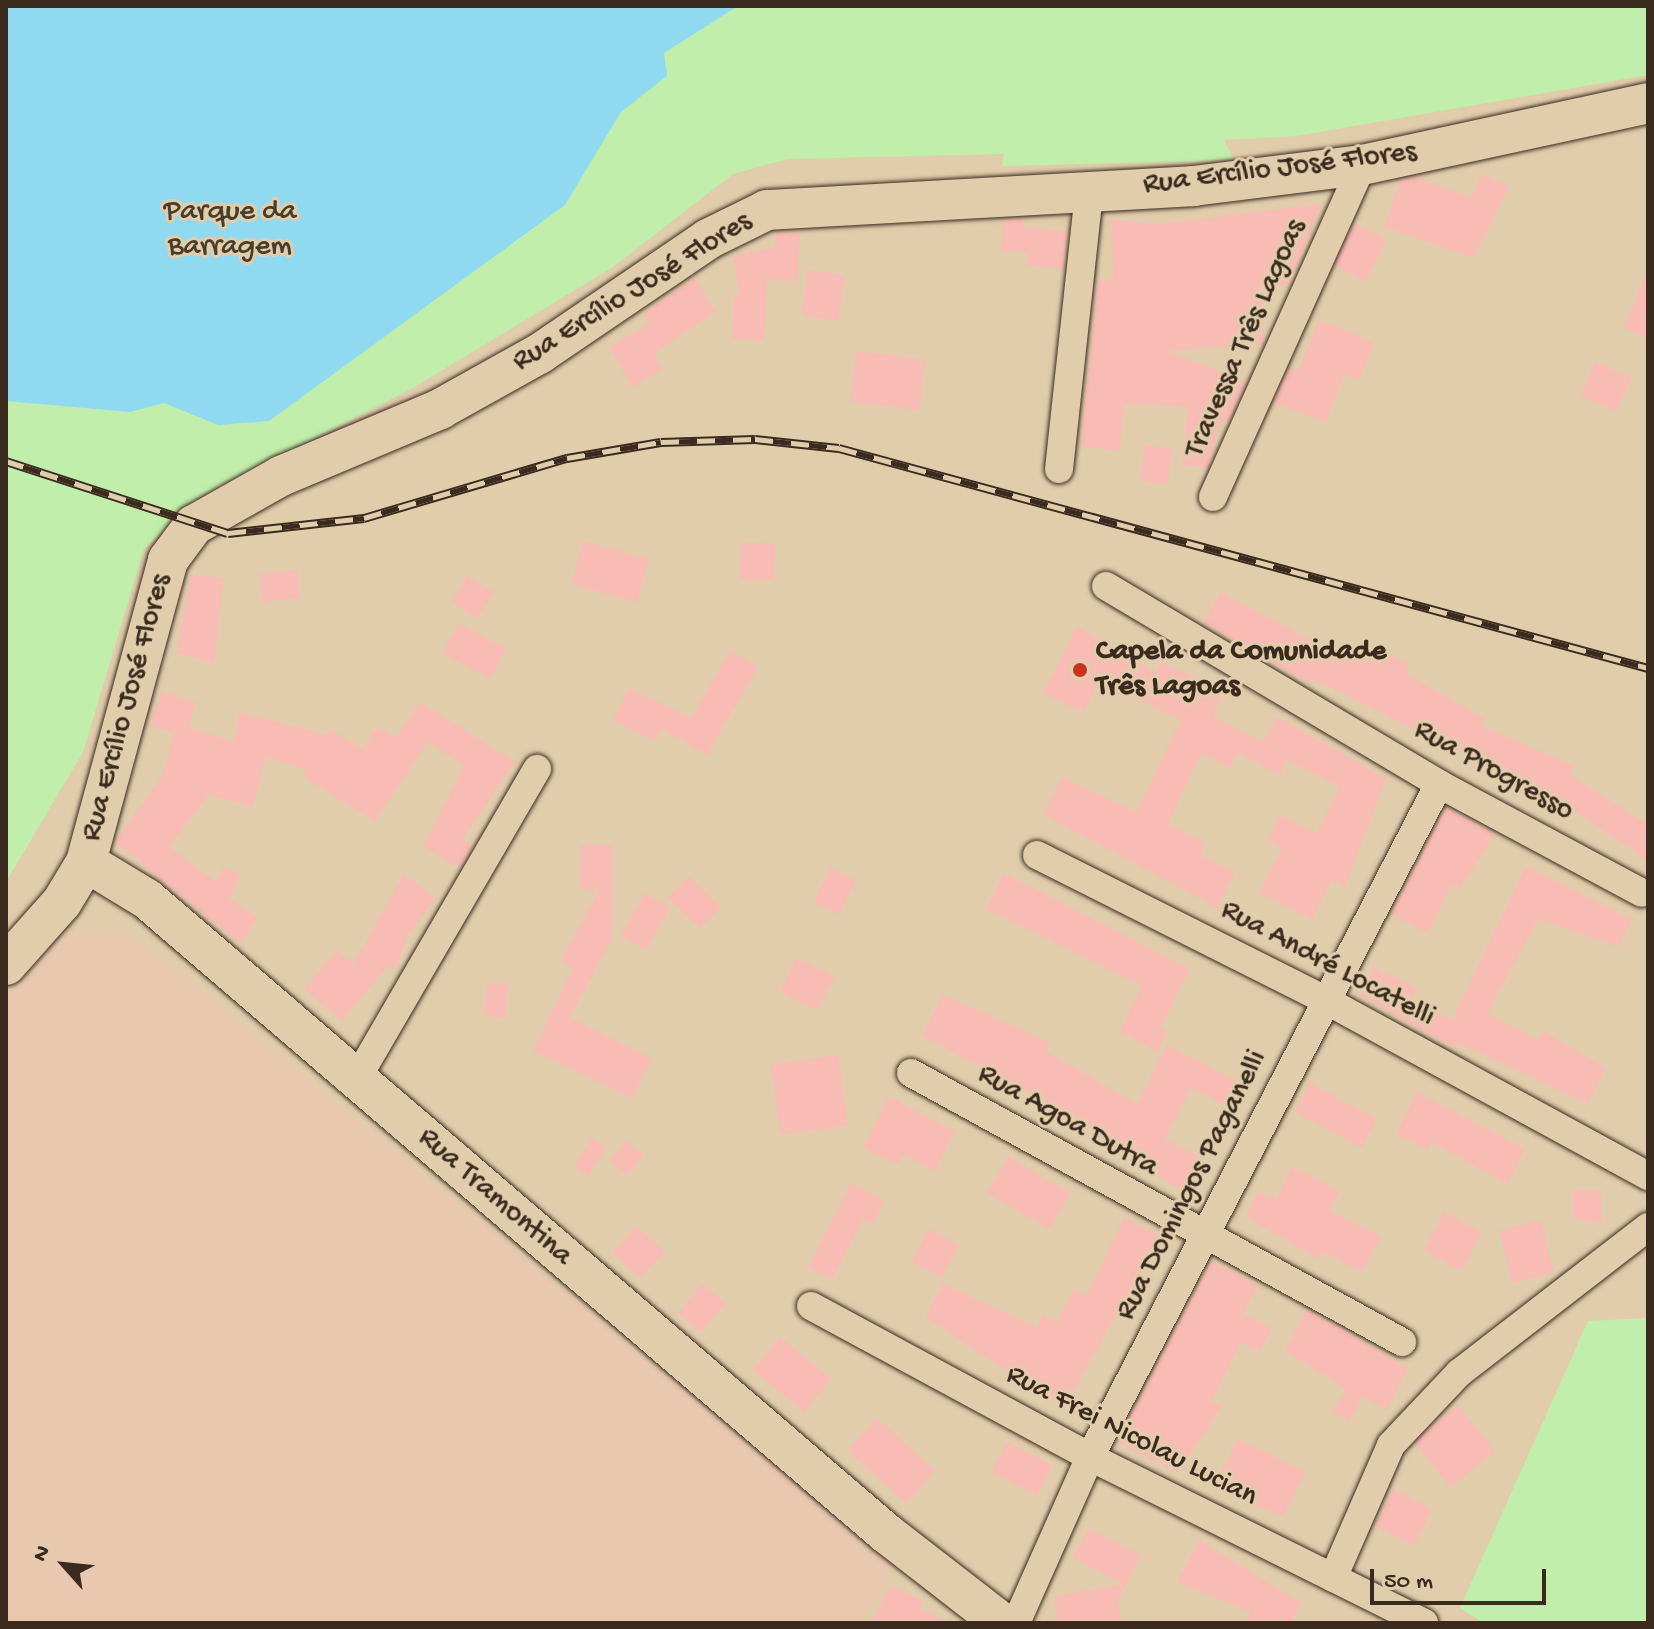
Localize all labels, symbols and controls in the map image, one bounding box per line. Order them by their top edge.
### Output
street label: Rua Ercílio José Flores [1141,135,1419,205]
park label: Parque da Barragem [164,195,296,266]
street label: Rua Ercílio José Flores [507,205,759,381]
street label: Travessa Três Lagoas [1178,214,1316,464]
street label: Rua Ercílio José Flores [75,570,181,846]
place label: Capela da Comunidade Três Lagoas [1096,635,1386,706]
marker: Capela da Comunidade Três Lagoas [1071,661,1089,679]
street label: Rua Progresso [1407,713,1579,831]
street label: Rua André Locatelli [1214,893,1440,1037]
street label: Rua Domingos Paganelli [1109,1045,1277,1327]
street label: Rua Agoa Dutra [970,1058,1164,1186]
street label: Rua Tramontina [409,1121,579,1275]
street label: Rua Frei Nicolau Lucian [999,1358,1263,1516]
north arrow [24,1525,104,1605]
text: N [28,1542,57,1566]
scale bar [1374,1553,1550,1603]
text: 50 m [1384,1568,1433,1597]

